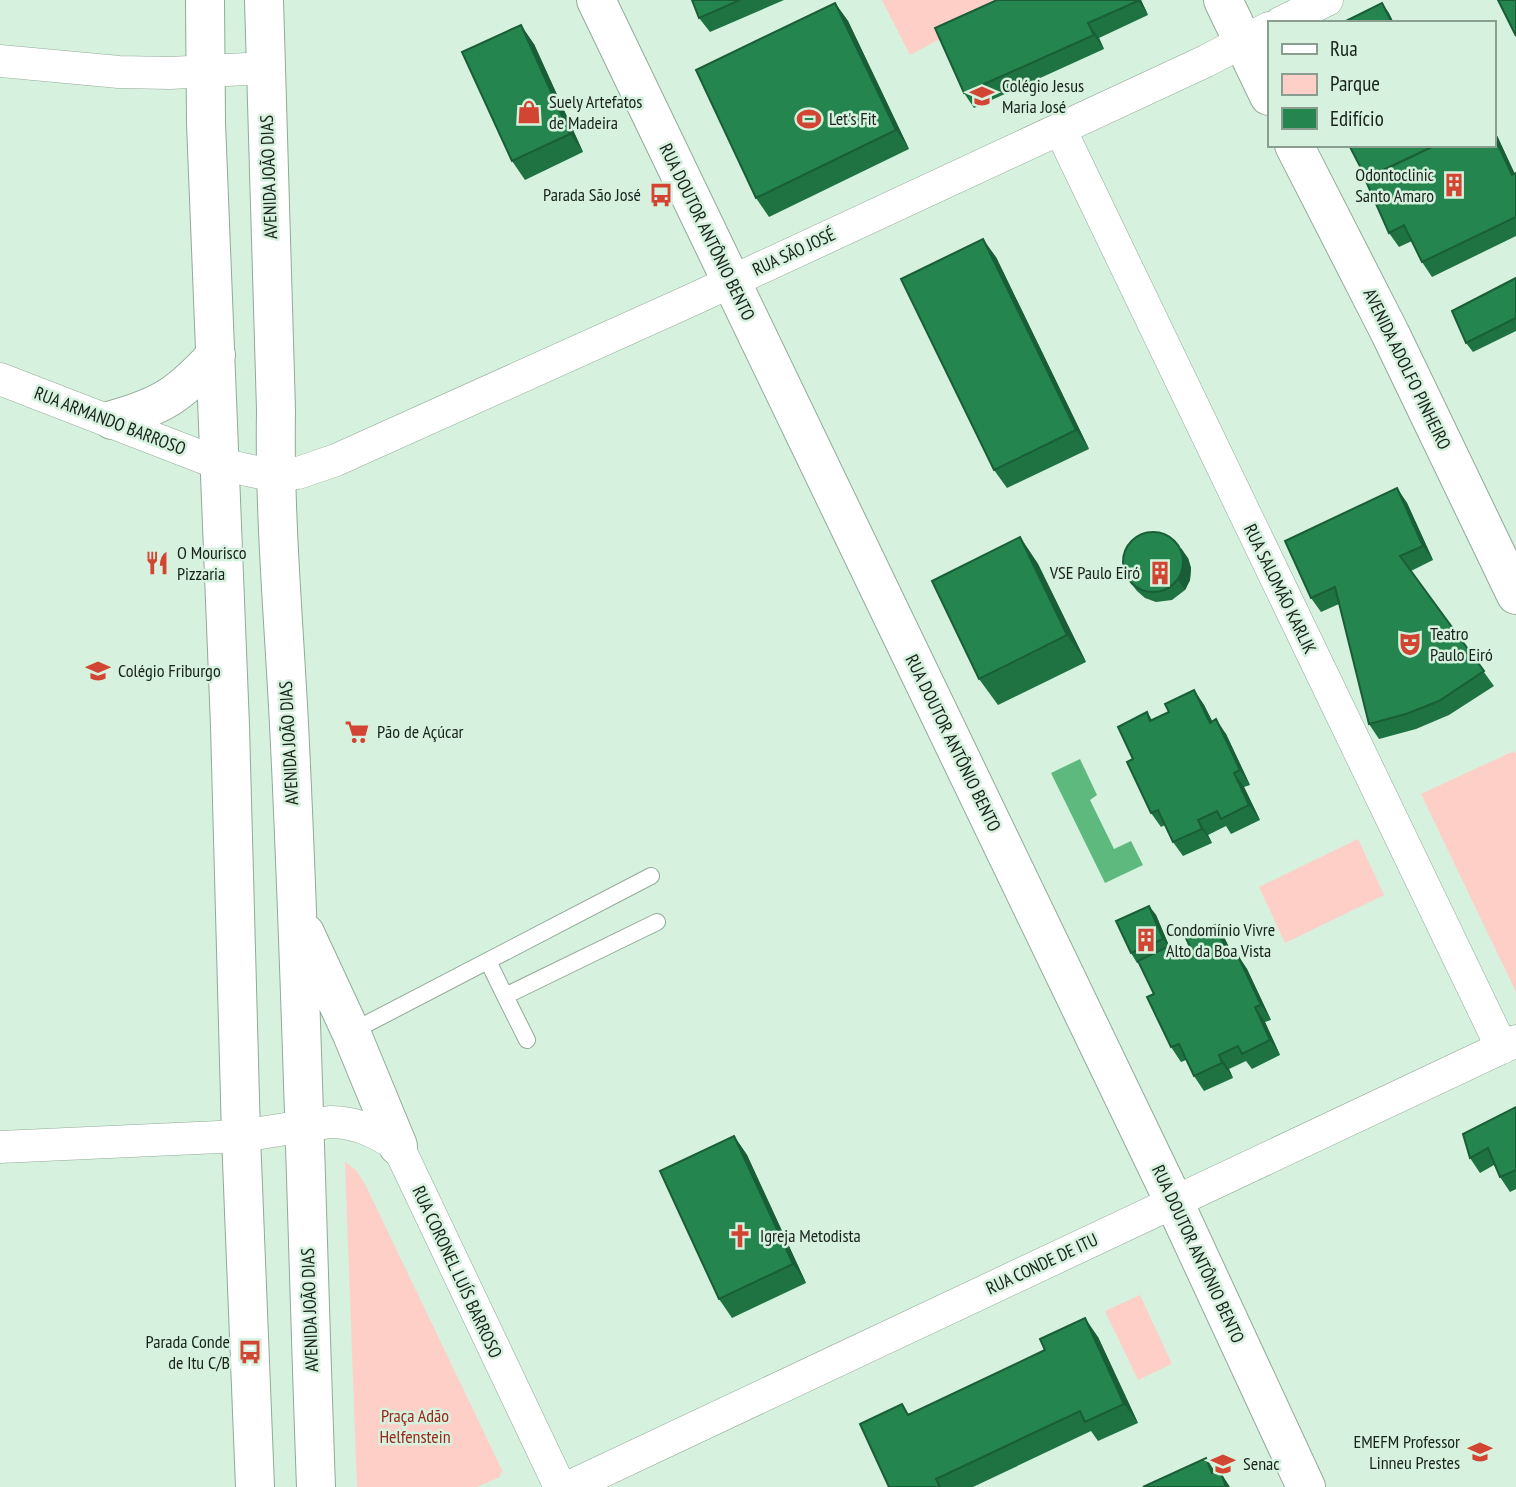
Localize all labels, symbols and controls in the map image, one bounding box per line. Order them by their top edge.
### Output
legend [1268,21,1495,147]
text: Rua [1330,35,1358,62]
text: Parque [1330,70,1380,97]
place label: Colégio Jesus Maria José [1002,74,1084,118]
school or university icon: Colégio Jesus Maria José [968,82,996,110]
place label: Suely Artefatos de Madeira [549,90,642,134]
shop icon: Suely Artefatos de Madeira [515,98,543,126]
sports icon: Let's Fit [795,105,823,133]
text: Edifício [1330,105,1384,132]
place label: Let's Fit [829,107,877,130]
street label: AVENIDA JOÃO DIAS [255,114,282,239]
street label: RUA DOUTOR ANTÔNIO BENTO [655,140,760,324]
place label: Odontoclinic Santo Amaro [1355,163,1435,207]
building icon: Odontoclinic Santo Amaro [1440,171,1468,199]
bus stop icon: Parada São José [647,181,675,209]
place label: Parada São José [543,183,641,206]
street label: RUA SÃO JOSÉ [749,222,839,281]
street label: AVENIDA ADOLFO PINHEIRO [1359,285,1456,453]
street label: RUA ARMANDO BARROSO [31,381,189,460]
street label: RUA SALOMÃO KARLIK [1239,520,1322,658]
place label: O Mourisco Pizzaria [177,541,247,585]
restaurant icon: O Mourisco Pizzaria [143,549,171,577]
building icon: VSE Paulo Eiró [1146,559,1174,587]
place label: VSE Paulo Eiró [1049,561,1140,584]
place label: Teatro Paulo Eiró [1430,622,1493,666]
theatre icon: Teatro Paulo Eiró [1396,630,1424,658]
street label: RUA DOUTOR ANTÔNIO BENTO [901,651,1006,835]
school or university icon: Colégio Friburgo [84,657,112,685]
place label: Colégio Friburgo [118,659,221,682]
street label: AVENIDA JOÃO DIAS [274,680,303,806]
supermarket icon: Pão de Açúcar [343,718,371,746]
place label: Pão de Açúcar [377,720,464,743]
place label: Condomínio Vivre Alto da Boa Vista [1166,918,1275,962]
building icon: Condomínio Vivre Alto da Boa Vista [1132,926,1160,954]
street label: RUA DOUTOR ANTÔNIO BENTO [1147,1161,1250,1347]
street label: RUA CORONEL LUÍS BARROSO [407,1182,508,1362]
church icon: Igreja Metodista [726,1222,754,1250]
place label: Igreja Metodista [760,1224,861,1247]
street label: RUA CONDE DE ITU [982,1228,1101,1299]
street label: AVENIDA JOÃO DIAS [296,1247,323,1372]
place label: Parada Conde de Itu C/B [146,1330,230,1374]
bus stop icon: Parada Conde de Itu C/B [236,1338,264,1366]
park label: Praça Adão Helfenstein [379,1404,451,1448]
place label: EMEFM Professor Linneu Prestes [1353,1430,1460,1474]
school or university icon: EMEFM Professor Linneu Prestes [1466,1438,1494,1466]
school or university icon: Senac [1209,1450,1237,1478]
place label: Senac [1243,1452,1280,1475]

